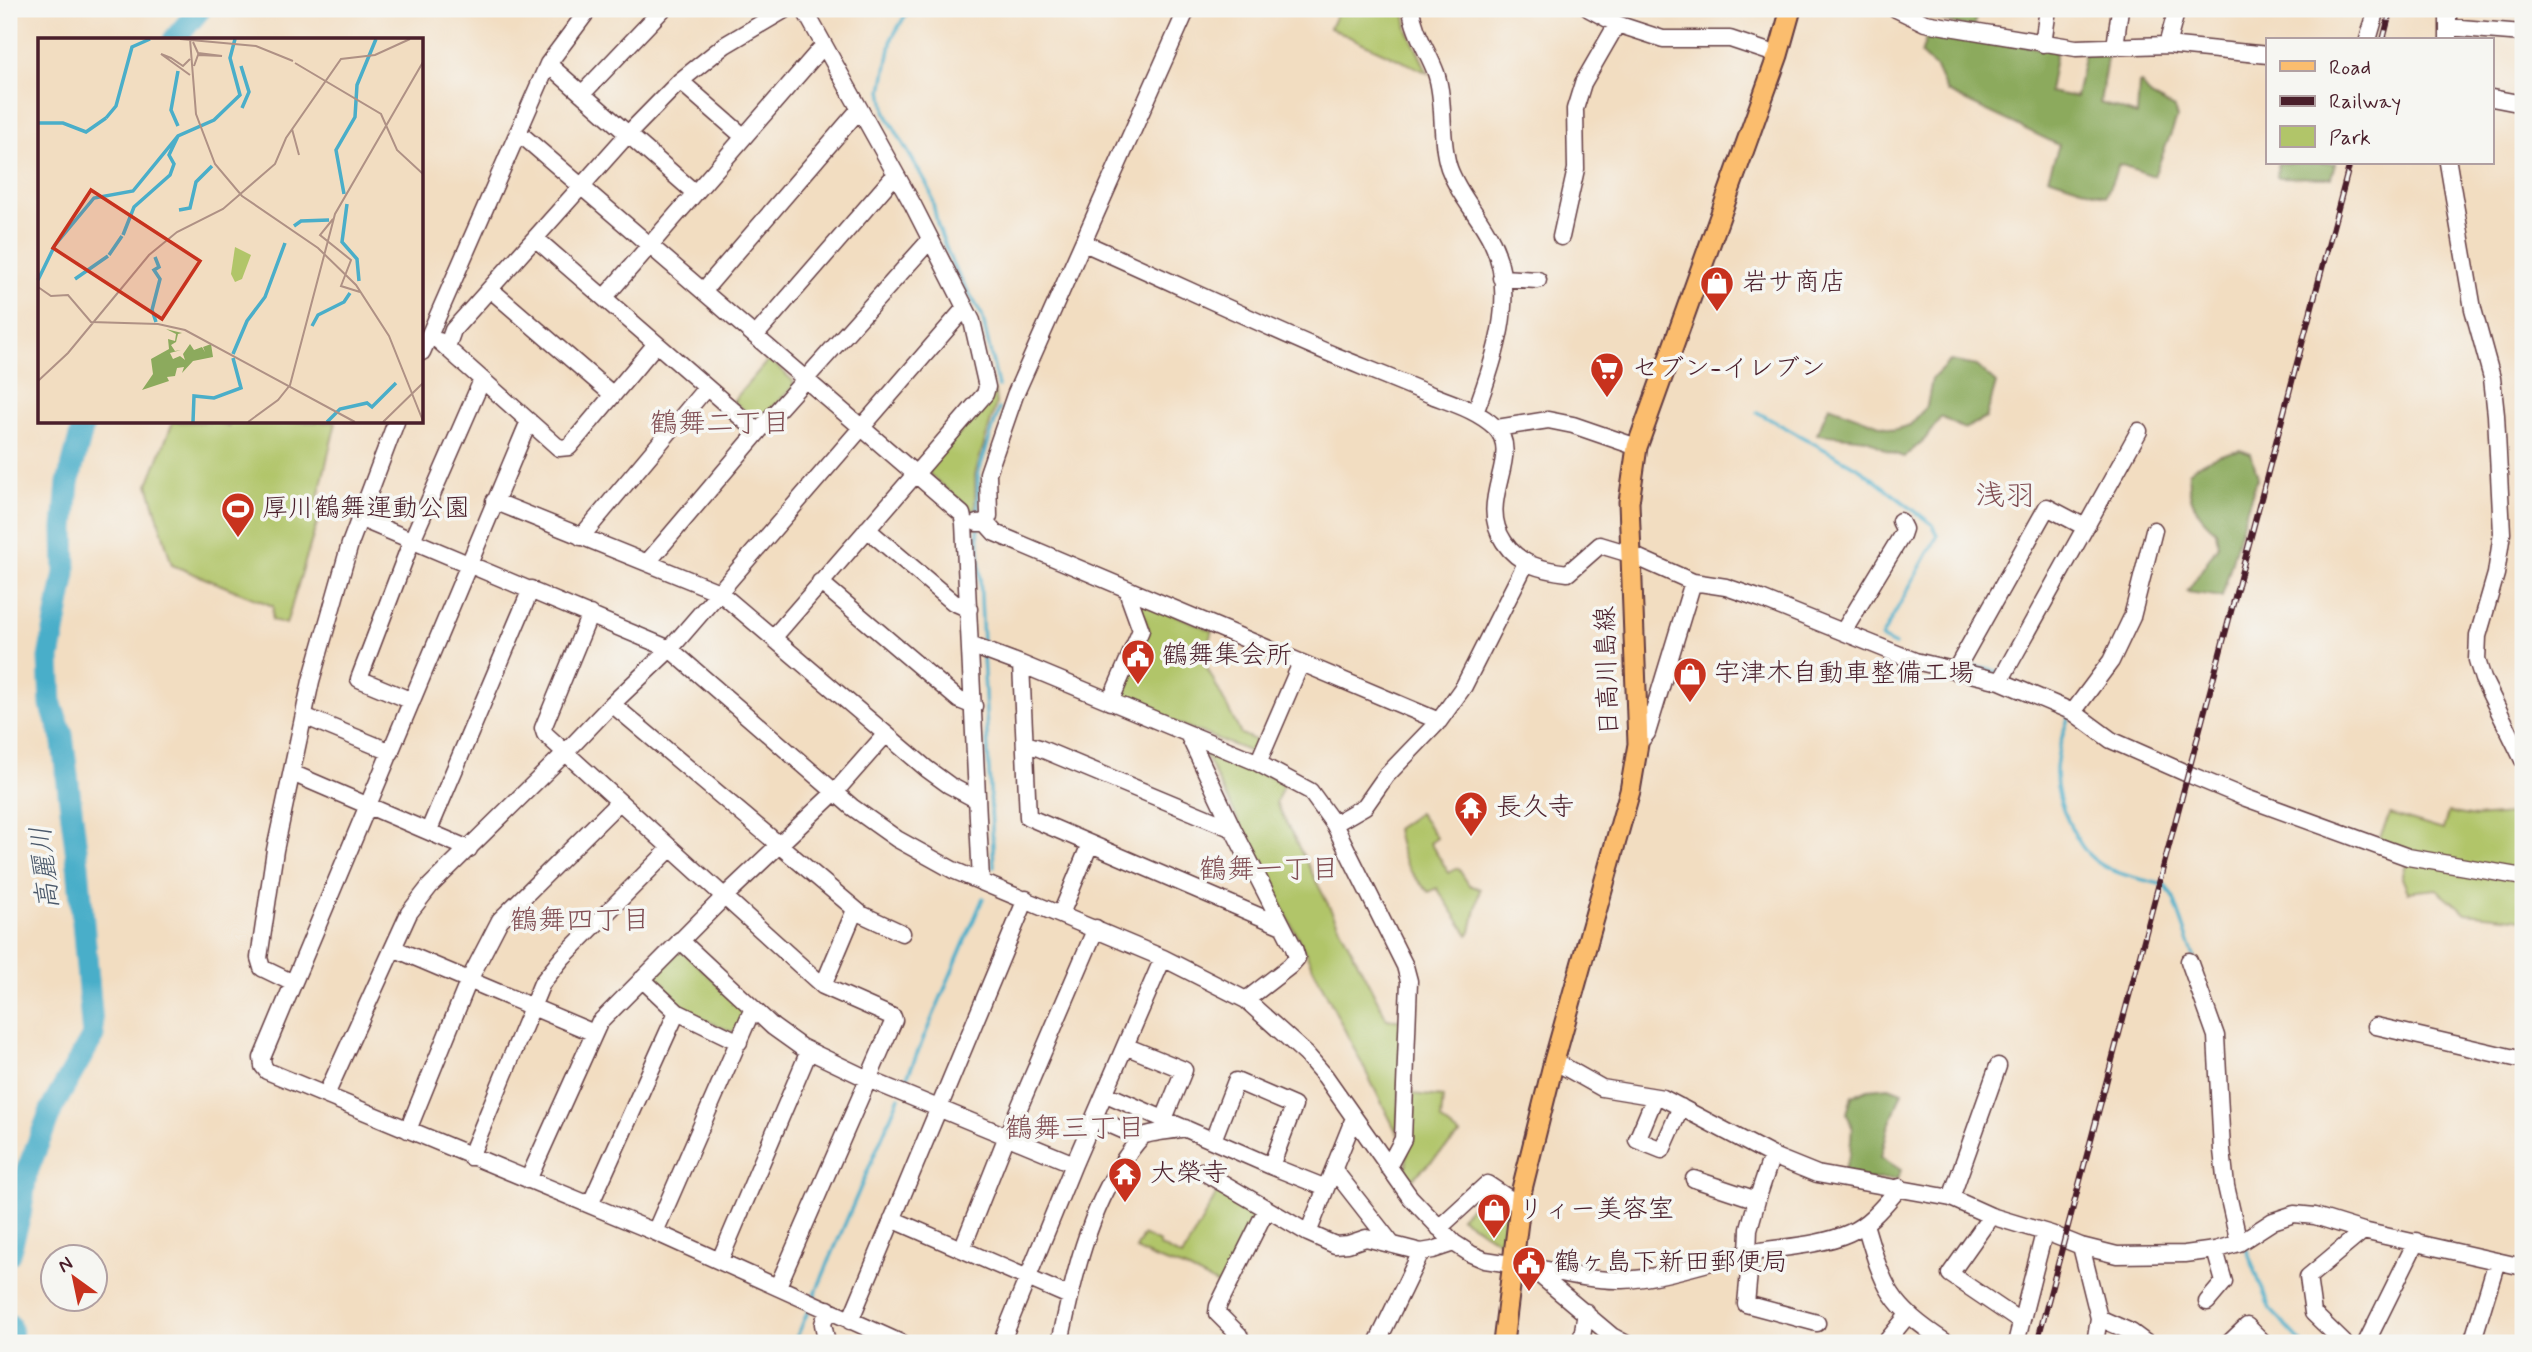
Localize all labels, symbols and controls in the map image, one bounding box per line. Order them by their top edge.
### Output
inset map [38,38,424,424]
legend [2266,38,2494,164]
text: Road [2329,54,2371,82]
text: Railway [2329,88,2401,116]
text: Park [2329,124,2371,152]
shop icon: 岩サ商店 [1698,264,1736,313]
place label: 岩サ商店 [1742,266,1846,300]
supermarket icon: セブン-イレブン [1588,350,1626,399]
place label: セブン-イレブン [1632,352,1826,386]
district label: 鶴舞二丁目 [650,406,790,443]
district label: 浅羽 [1975,477,2035,516]
sports icon: 厚川鶴舞運動公園 [219,490,257,539]
place label: 厚川鶴舞運動公園 [262,492,470,526]
street label: 日高川島線 [1589,605,1627,737]
public building icon: 鶴舞集会所 [1119,637,1157,686]
place label: 鶴舞集会所 [1162,639,1292,673]
shop icon: 宇津木自動車整備工場 [1671,655,1709,704]
place label: 宇津木自動車整備工場 [1714,657,1974,691]
temple icon: 長久寺 [1452,789,1490,838]
place label: 長久寺 [1496,791,1574,825]
water label: 高麗川 [23,824,69,912]
district label: 鶴舞一丁目 [1199,852,1339,889]
district label: 鶴舞四丁目 [510,903,650,940]
district label: 鶴舞三丁目 [1005,1111,1145,1148]
temple icon: 大榮寺 [1106,1155,1144,1204]
place label: 大榮寺 [1150,1157,1228,1191]
shop icon: リィー美容室 [1475,1191,1513,1240]
place label: リィー美容室 [1518,1193,1674,1227]
north arrow [38,1244,108,1314]
public building icon: 鶴ヶ島下新田郵便局 [1510,1244,1548,1293]
place label: 鶴ヶ島下新田郵便局 [1554,1246,1788,1280]
text: N [53,1251,78,1279]

